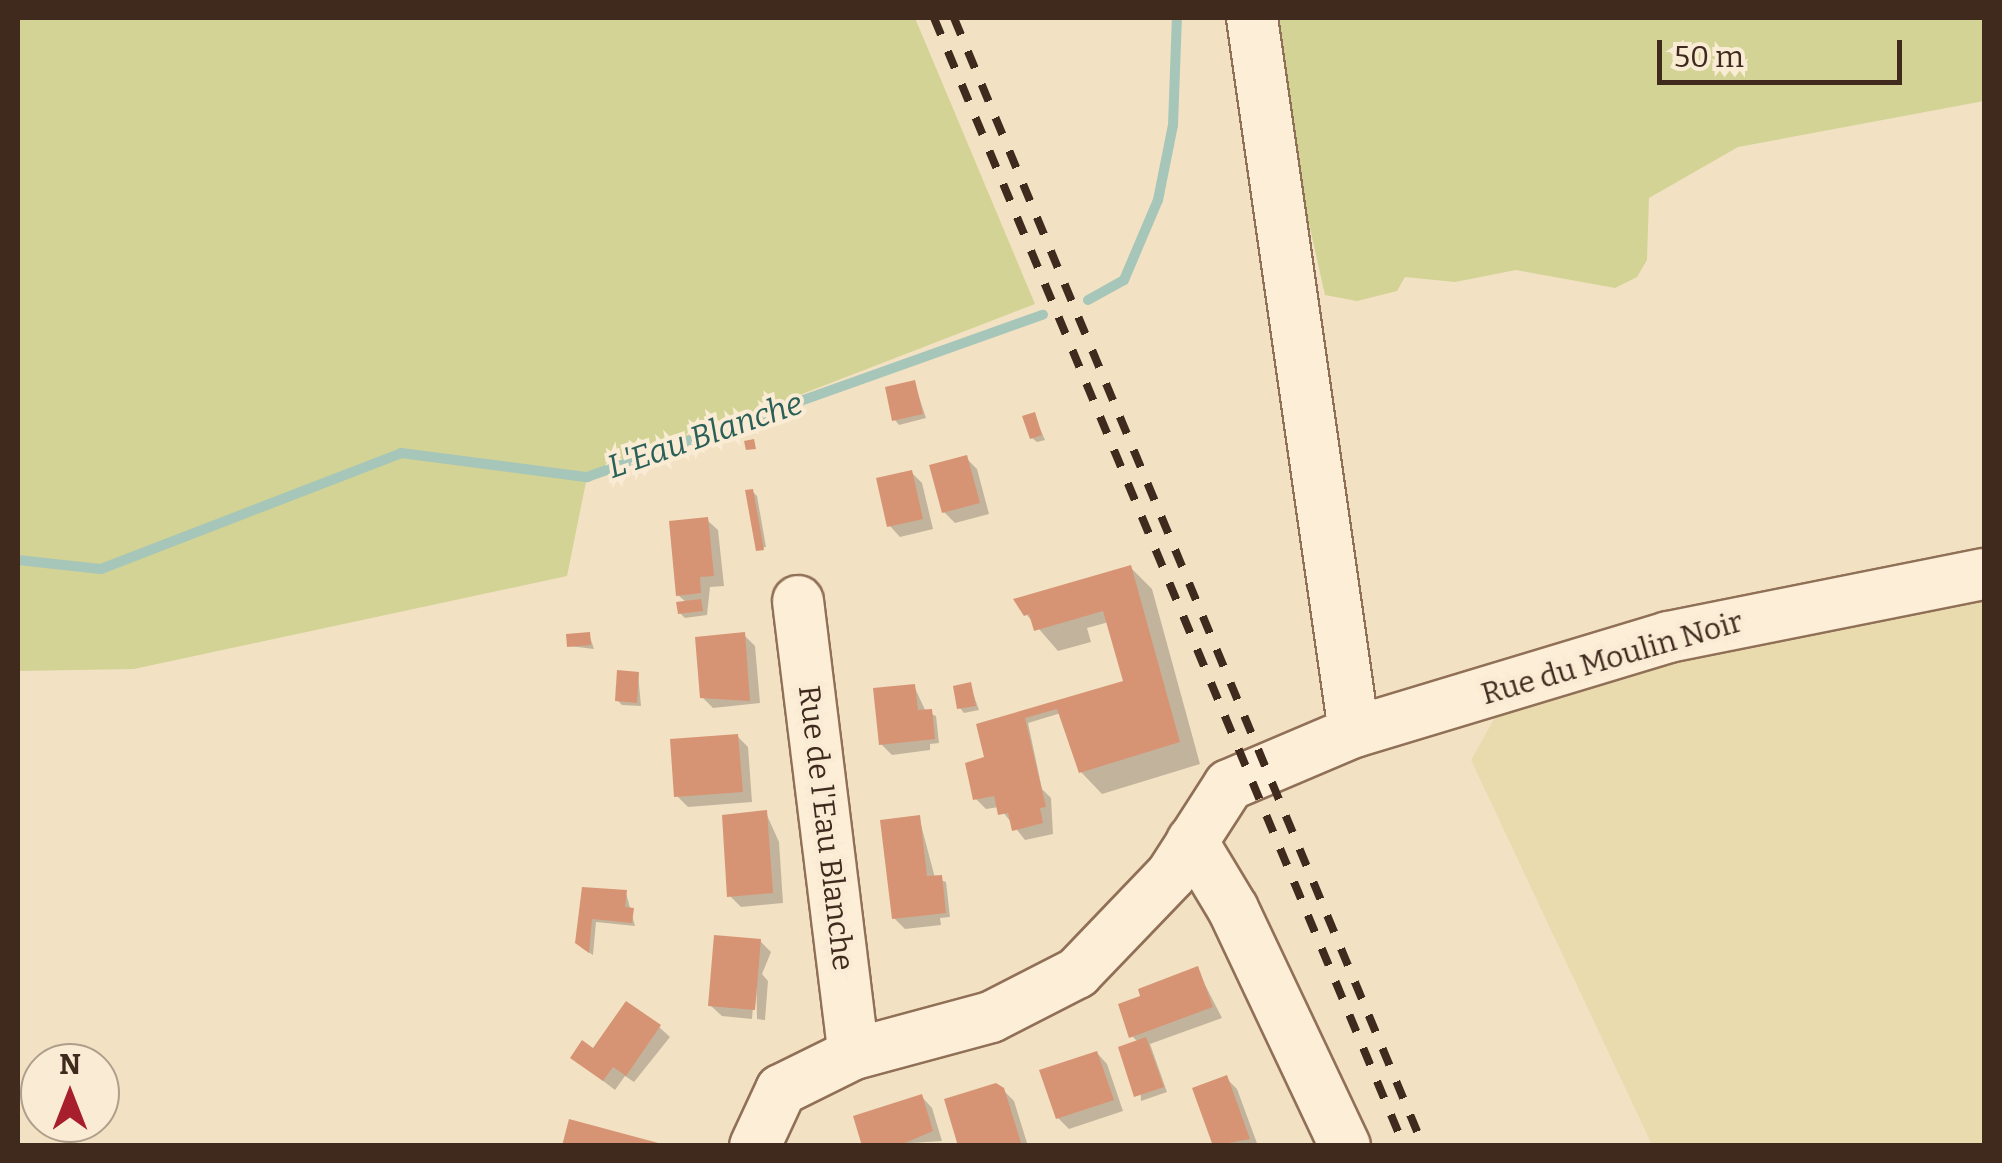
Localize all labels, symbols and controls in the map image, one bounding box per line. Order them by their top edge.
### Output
scale bar [1662,20,1907,82]
text: 50 m [1674,39,1744,75]
water label: L'Eau Blanche [603,384,807,486]
street label: Rue du Moulin Noir [1477,603,1747,713]
street label: Rue de l'Eau Blanche [791,683,861,973]
north arrow [20,1043,120,1143]
text: N [59,1048,81,1081]

